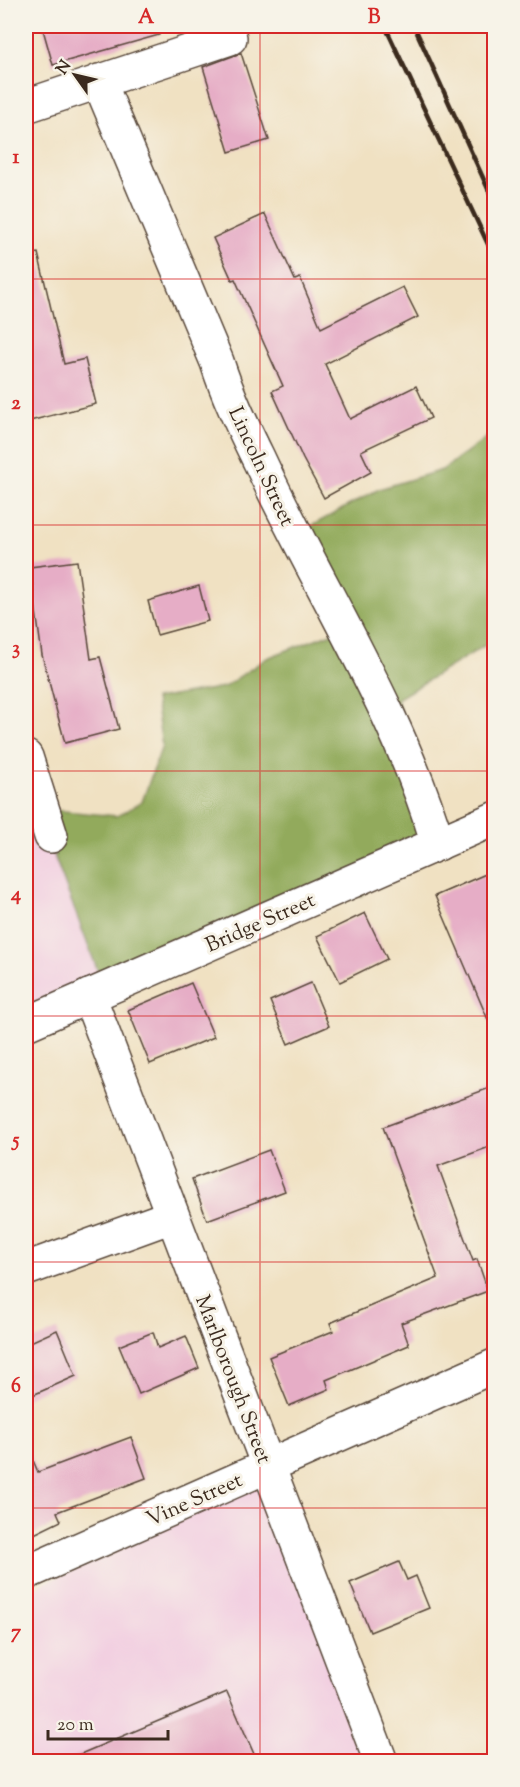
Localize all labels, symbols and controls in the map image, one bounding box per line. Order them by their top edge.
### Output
text: A [138,4,155,33]
text: B [368,4,381,33]
north arrow [45,45,105,105]
text: N [52,56,78,80]
text: 1 [13,144,20,173]
text: 2 [11,390,21,419]
street label: Lincoln Street [219,402,301,531]
text: 3 [12,635,20,664]
text: 4 [10,881,21,910]
street label: Bridge Street [201,886,320,961]
text: 5 [11,1127,20,1156]
street label: Marlborough Street [186,1291,278,1468]
text: 6 [11,1373,21,1402]
street label: Vine Street [142,1466,248,1535]
text: 7 [11,1619,22,1648]
scale bar [48,1703,168,1741]
text: 20 m [57,1713,94,1739]

